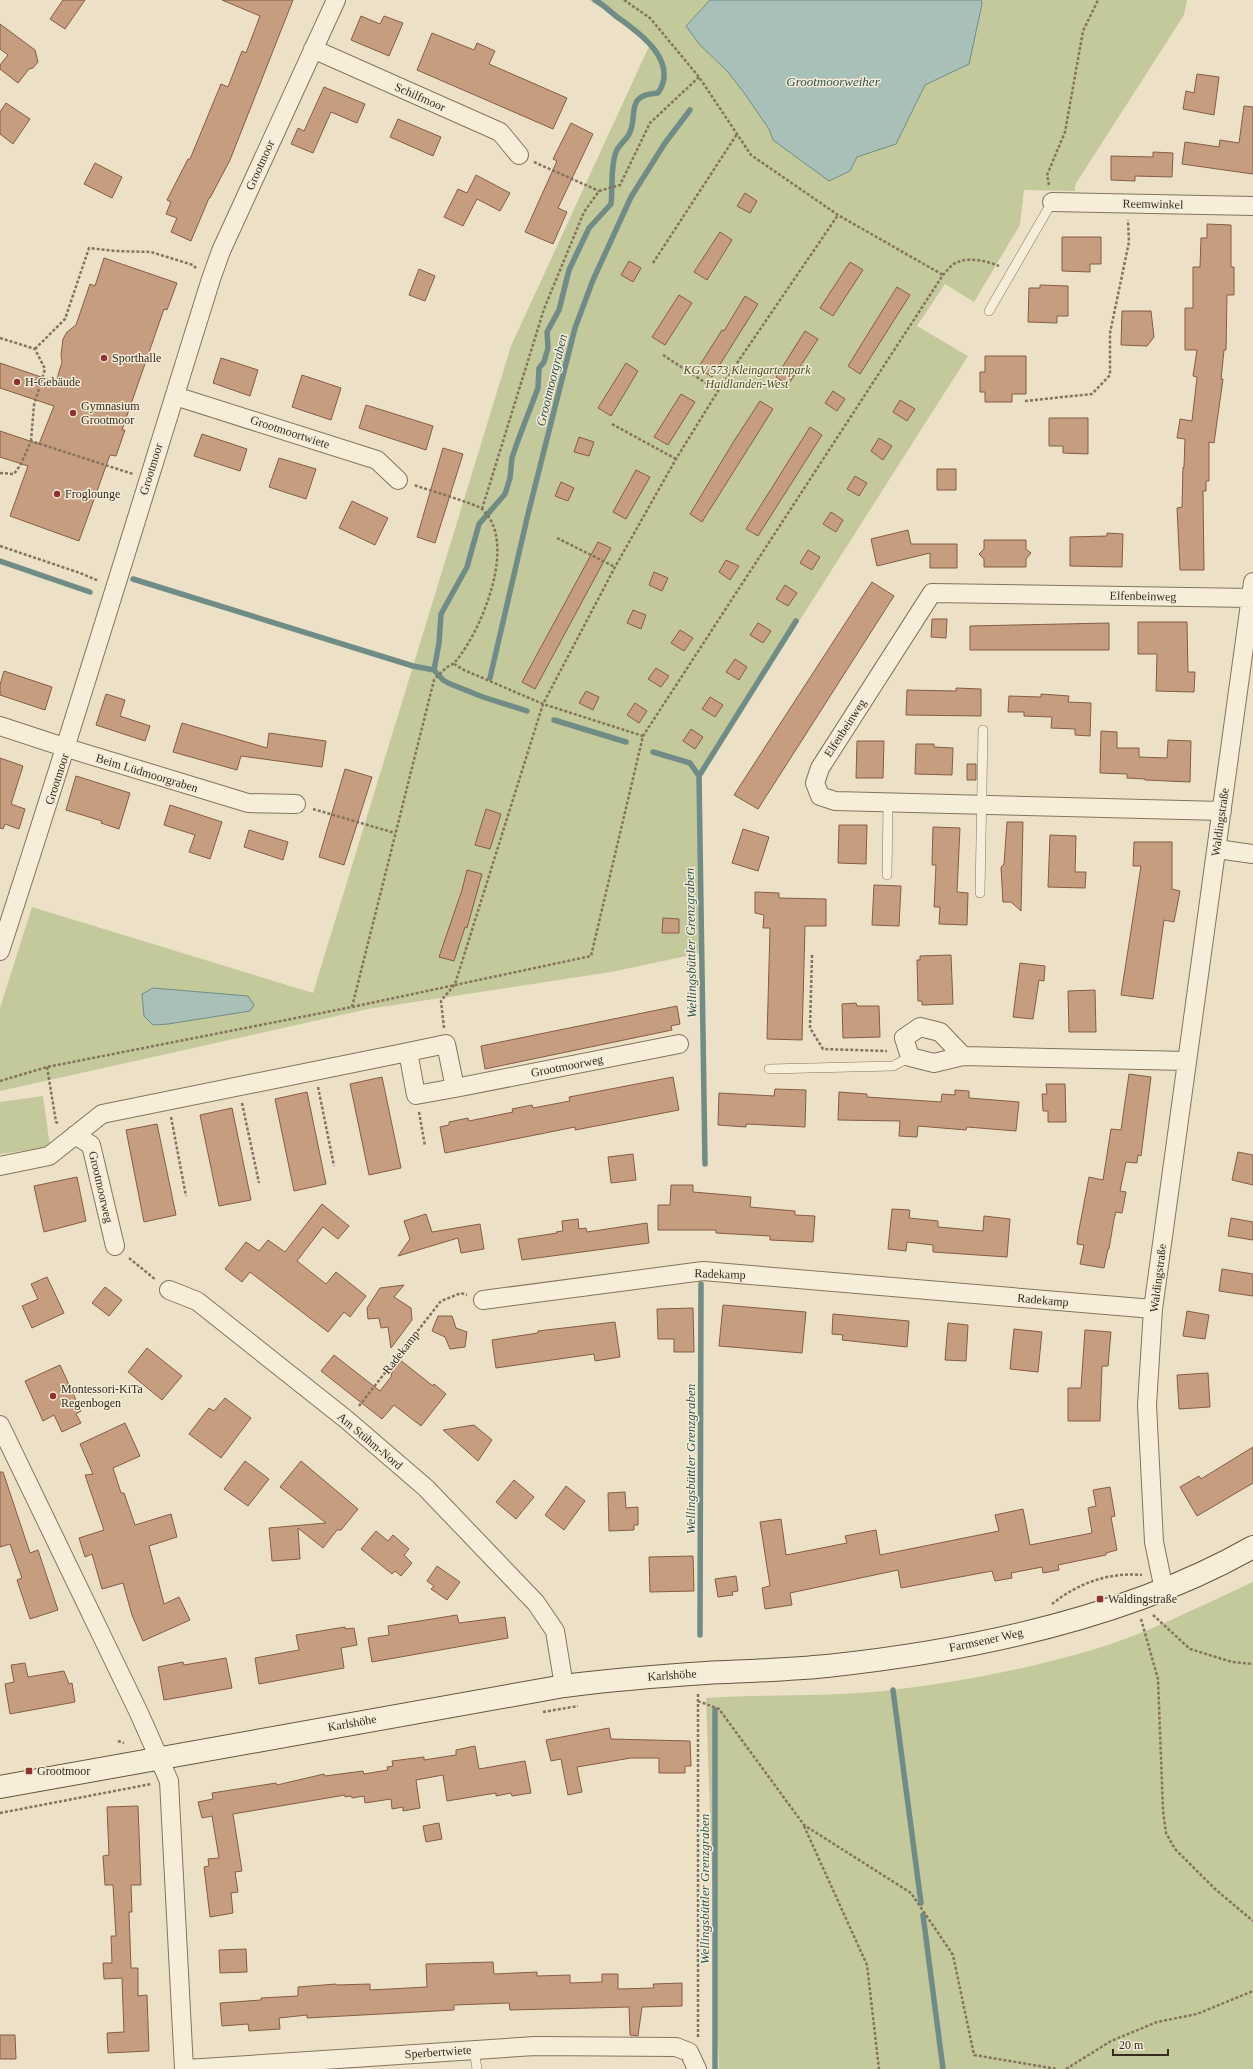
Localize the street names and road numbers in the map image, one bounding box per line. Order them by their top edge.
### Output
street label: Schilfmoor [392,80,448,114]
street label: Grootmoor [243,138,277,192]
street label: Reemwinkel [1123,196,1184,212]
street label: Grootmoortwiete [249,413,331,451]
street label: Grootmoor [137,441,165,497]
street label: Elfenbeinweg [1110,588,1176,604]
street label: Elfenbeinweg [821,696,869,760]
street label: Grootmoor [42,751,72,807]
street label: Beim Lüdmoorgraben [94,751,200,795]
street label: Waldingstraße [1208,787,1232,857]
street label: Grootmoorweg [530,1052,604,1080]
street label: Grootmoorweg [86,1150,116,1224]
street label: Waldingstraße [1147,1243,1169,1313]
street label: Radekamp [694,1266,746,1282]
street label: Radekamp [1017,1291,1069,1309]
street label: Radekamp [380,1327,422,1377]
street label: Am Stühm-Nord [334,1410,406,1472]
street label: Farmsener Weg [948,1625,1024,1655]
street label: Karlshöhe [647,1666,697,1684]
street label: Karlshöhe [326,1712,378,1734]
street label: Sperbertwiete [404,2043,472,2061]

